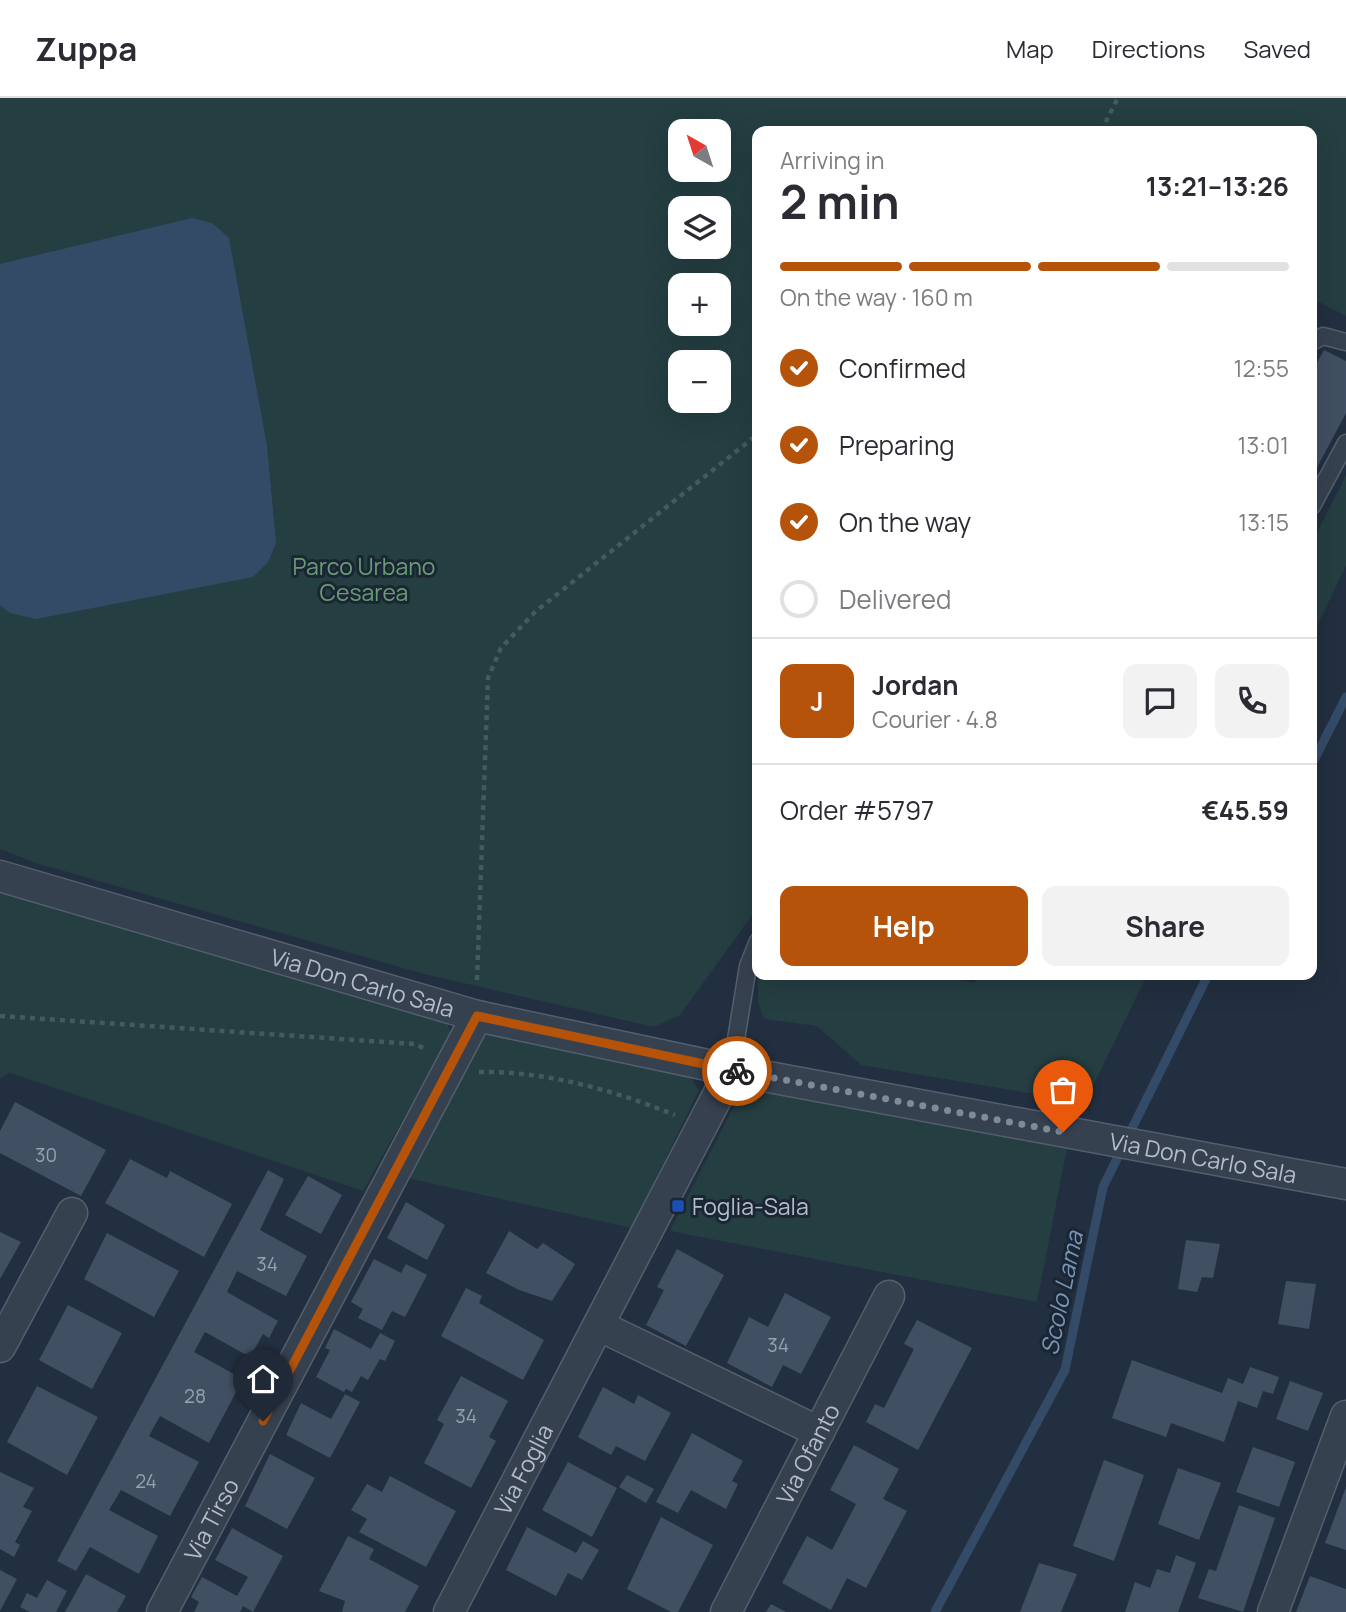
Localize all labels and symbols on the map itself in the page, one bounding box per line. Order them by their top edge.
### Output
north arrow [668,119,732,182]
park label: Parco Urbano Cesarea [293,550,435,608]
street label: Via Don Carlo Sala [267,940,458,1025]
courier [702,1036,772,1106]
pin [1033,1060,1093,1132]
street label: Via Don Carlo Sala [1107,1124,1299,1191]
house number: 30 [35,1142,57,1168]
place label: Foglia-Sala [692,1190,809,1222]
marker: Foglia-Sala [670,1198,686,1214]
water label: Scolo Lama [1032,1226,1091,1358]
house number: 34 [256,1251,278,1277]
house number: 34 [767,1332,789,1358]
pin [233,1349,293,1421]
house number: 28 [184,1383,206,1409]
street label: Via Ofanto [768,1398,847,1510]
house number: 34 [455,1403,477,1429]
street label: Via Foglia [486,1418,560,1520]
house number: 24 [135,1468,157,1494]
street label: Via Tirso [176,1472,246,1566]

